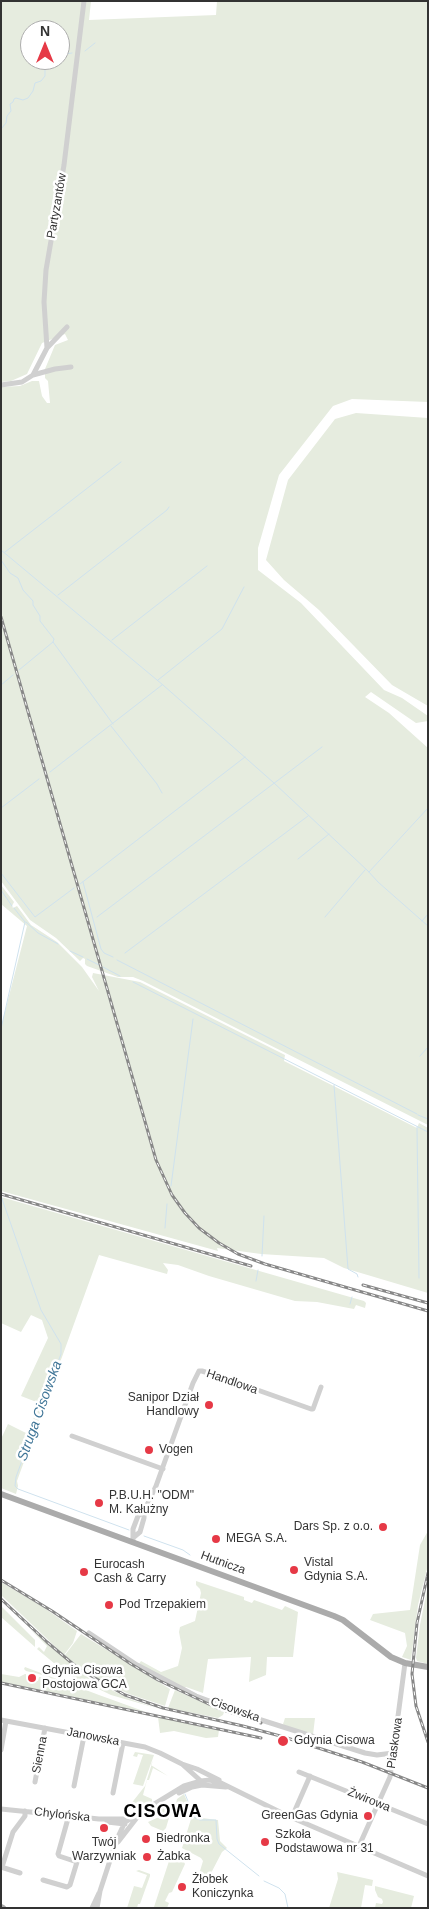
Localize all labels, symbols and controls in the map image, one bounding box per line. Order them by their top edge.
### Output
north arrow [20,20,70,70]
text: N [40,23,50,39]
street label: Partyzantów [44,172,70,240]
water label: Struga Cisowska [14,1359,66,1463]
street label: Handlowa [204,1367,260,1397]
place label: Sanipor Dział Handlowy [128,1391,199,1419]
marker: Sanipor Dział Handlowy [203,1399,215,1411]
place label: Vogen [159,1443,193,1457]
marker: Vogen [143,1444,155,1456]
place label: P.B.U.H. "ODM" M. Kałużny [109,1489,194,1517]
marker: P.B.U.H. "ODM" M. Kałużny [93,1497,105,1509]
place label: Dars Sp. z o.o. [294,1520,373,1534]
marker: Dars Sp. z o.o. [377,1521,389,1533]
place label: MEGA S.A. [226,1532,287,1546]
marker: MEGA S.A. [210,1533,222,1545]
street label: Hutnicza [199,1548,247,1578]
place label: Vistal Gdynia S.A. [304,1556,368,1584]
place label: Eurocash Cash & Carry [94,1558,166,1586]
marker: Vistal Gdynia S.A. [288,1564,300,1576]
marker: Eurocash Cash & Carry [78,1566,90,1578]
place label: Pod Trzepakiem [119,1598,206,1612]
marker: Pod Trzepakiem [103,1599,115,1611]
place label: Gdynia Cisowa Postojowa GCA [42,1664,127,1692]
marker: Gdynia Cisowa Postojowa GCA [26,1672,38,1684]
street label: Cisowska [208,1694,262,1726]
street label: Piaskowa [384,1717,406,1769]
street label: Janowska [65,1725,121,1749]
marker: Gdynia Cisowa [276,1734,290,1748]
place label: Gdynia Cisowa [294,1734,375,1748]
street label: Sienna [29,1735,51,1775]
street label: Żwirowa [346,1785,392,1815]
district label: CISOWA [123,1801,203,1823]
street label: Chylońska [33,1805,91,1825]
place label: GreenGas Gdynia [261,1809,358,1823]
marker: GreenGas Gdynia [362,1810,374,1822]
marker: Twój Warzywniak [98,1822,110,1834]
place label: Szkoła Podstawowa nr 31 [275,1828,374,1856]
place label: Biedronka [156,1832,210,1846]
marker: Biedronka [140,1833,152,1845]
place label: Twój Warzywniak [72,1836,136,1864]
marker: Szkoła Podstawowa nr 31 [259,1836,271,1848]
place label: Żabka [157,1850,190,1864]
marker: Żabka [141,1851,153,1863]
place label: Żłobek Koniczynka [192,1873,253,1901]
marker: Żłobek Koniczynka [176,1881,188,1893]

